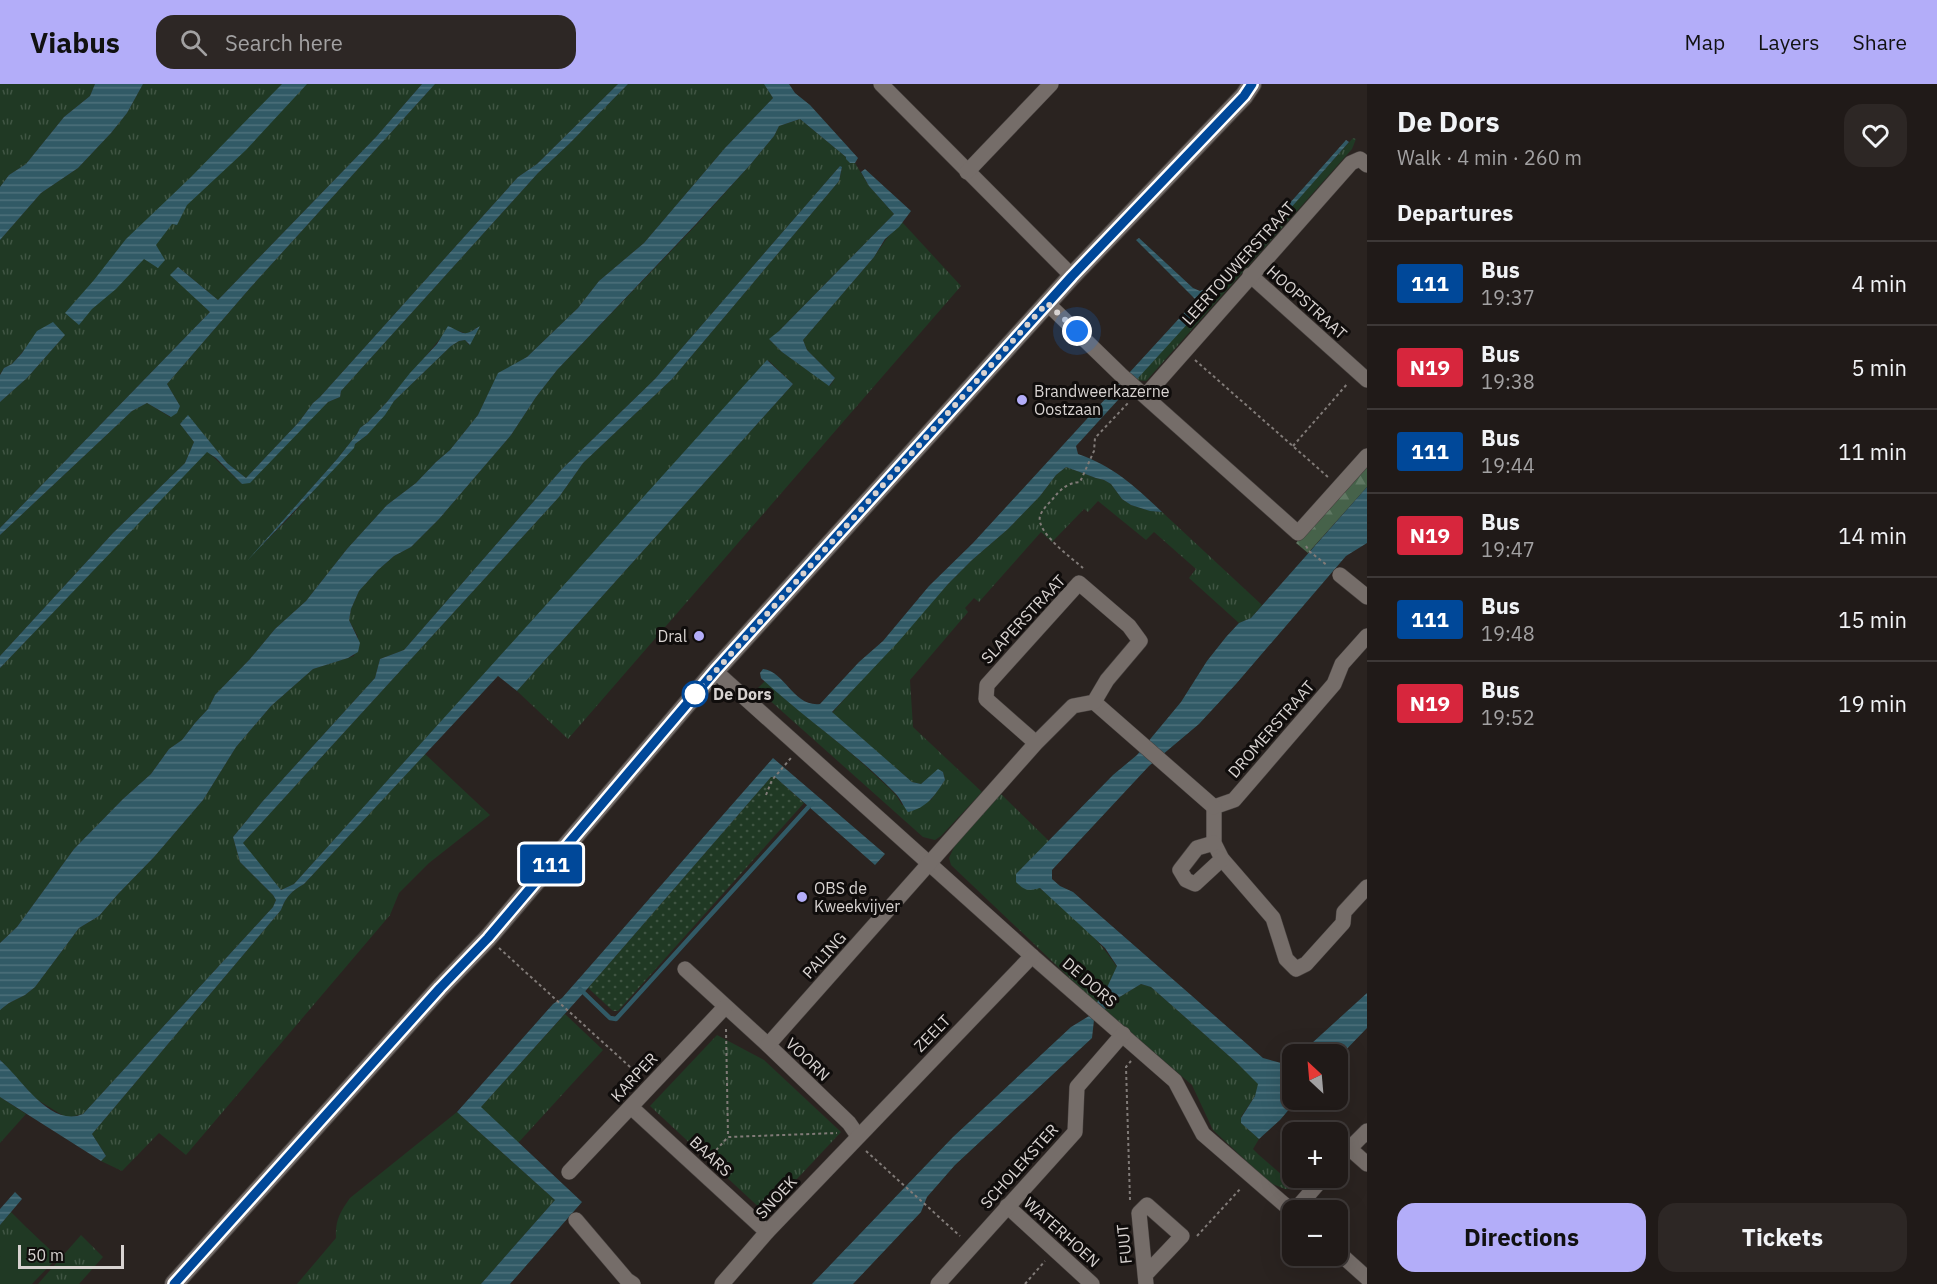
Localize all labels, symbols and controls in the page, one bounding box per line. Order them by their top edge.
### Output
search box [156,15,576,69]
text: Viabus [30,24,120,61]
icon: search [177,26,210,59]
text: Search here [225,28,343,57]
text: Map [1685,28,1725,56]
text: Layers [1758,28,1820,56]
text: Share [1853,28,1907,56]
text: De Dors [1397,103,1500,140]
button: heart [1844,104,1907,167]
text: Walk · 4 min · 260 m [1397,144,1582,171]
street label: LEERTOUWERSTRAAT [1177,197,1299,329]
text: Departures [1397,198,1513,227]
text: Bus [1481,255,1520,284]
street label: HOOPSTRAAT [1263,261,1351,343]
text: 111 [1411,269,1449,297]
text: 4 min [1851,269,1907,298]
text: 19:37 [1481,284,1535,311]
your location [1062,316,1092,346]
text: Bus [1481,339,1520,368]
text: N19 [1410,353,1450,381]
text: 5 min [1851,353,1907,382]
text: 19:38 [1481,368,1535,395]
place label: Brandweerkazerne Oostzaan [1034,381,1170,419]
marker: Brandweerkazerne Oostzaan [1015,393,1029,407]
text: Bus [1481,423,1520,452]
text: 111 [1411,437,1449,465]
text: 11 min [1838,437,1907,466]
text: 19:44 [1481,452,1535,479]
text: Bus [1481,507,1520,536]
text: N19 [1410,521,1450,549]
text: 14 min [1838,521,1907,550]
text: 19:47 [1481,536,1535,563]
street label: SLAPERSTRAAT [977,570,1069,668]
text: Bus [1481,591,1520,620]
text: 111 [1411,605,1449,633]
text: 15 min [1838,605,1907,634]
text: 19:48 [1481,620,1535,647]
place label: Dral [658,626,687,646]
marker: Dral [692,629,706,643]
text: Bus [1481,675,1520,704]
street label: DROMERSTRAAT [1223,676,1319,782]
marker: De Dors [682,681,708,707]
place label: De Dors [713,684,772,704]
text: N19 [1410,689,1450,717]
text: 19 min [1838,689,1907,718]
text: 19:52 [1481,704,1535,731]
line badge: 111 [516,844,586,884]
text: 111 [532,850,570,878]
place label: OBS de Kweekvijver [814,878,900,916]
marker: OBS de Kweekvijver [795,890,809,904]
street label: PALING [798,927,850,983]
street label: DE DORS [1059,953,1121,1011]
street label: ZEELT [910,1010,954,1056]
street label: VOORN [782,1033,834,1085]
north arrow [1282,1044,1348,1110]
map controls [1282,1044,1348,1266]
street label: KARPER [606,1048,662,1106]
street label: SCHOLEKSTER [976,1120,1062,1212]
button: + [1282,1122,1348,1188]
street label: BAARS [686,1131,736,1181]
street label: SNOEK [751,1171,801,1223]
street label: WATERHOEN [1020,1193,1104,1271]
button: − [1282,1200,1348,1266]
button: Directions [1397,1203,1646,1272]
button: Tickets [1658,1203,1907,1272]
street label: FUUT [1112,1223,1136,1265]
scale bar [18,1242,124,1270]
text: 50 m [27,1245,64,1265]

